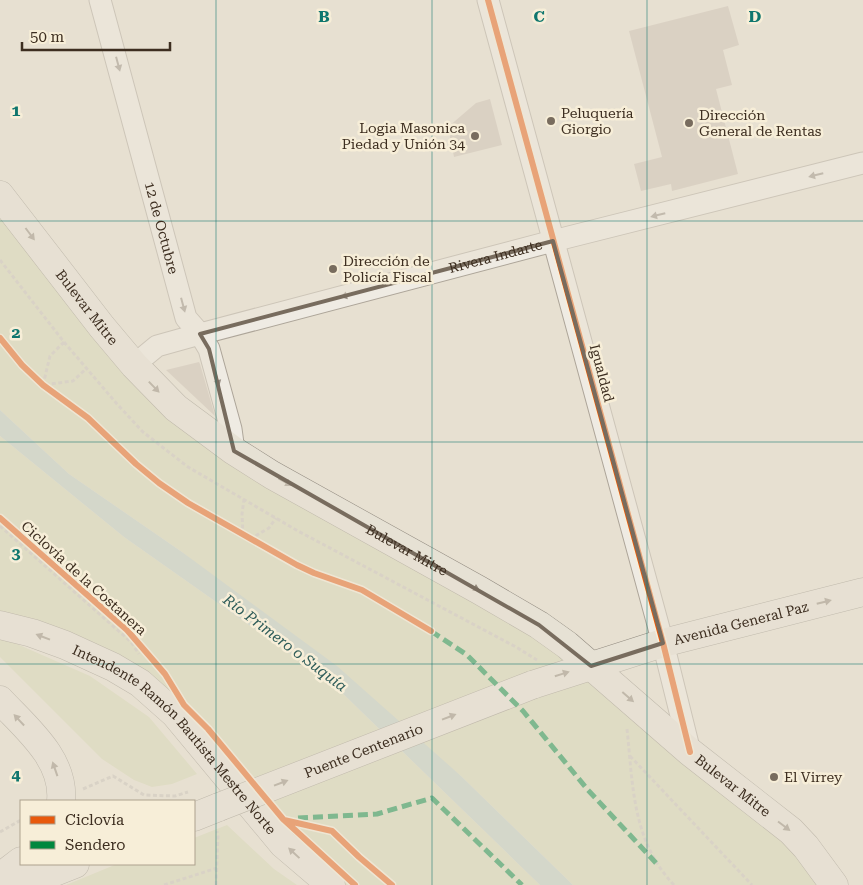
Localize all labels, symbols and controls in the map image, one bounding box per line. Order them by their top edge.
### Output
text: B [318,7,330,26]
text: C [533,7,545,26]
text: D [749,7,762,26]
scale bar [22,20,170,52]
text: 50 m [30,28,65,46]
one-way arrow [114,57,122,72]
text: 1 [12,101,21,120]
place label: Peluquería Giorgio [561,105,634,137]
place label: Dirección General de Rentas [699,107,822,139]
marker: Peluquería Giorgio [545,115,557,127]
marker: Dirección General de Rentas [683,117,695,129]
place label: Logia Masonica Piedad y Unión 34 [342,120,465,152]
marker: Logia Masonica Piedad y Unión 34 [469,130,481,142]
one-way arrow [808,171,823,179]
street label: 12 de Octubre [142,180,182,276]
one-way arrow [651,211,666,219]
one-way arrow [24,227,35,240]
street label: Rivera Indarte [447,236,544,276]
place label: Dirección de Policía Fiscal [343,253,432,285]
marker: Dirección de Policía Fiscal [327,263,339,275]
street label: Bulevar Mitre [53,266,122,348]
one-way arrow [341,291,356,299]
one-way arrow [179,298,187,313]
text: 2 [12,323,21,342]
street label: Igualdad [587,342,617,404]
one-way arrow [213,371,221,386]
one-way arrow [148,380,160,392]
one-way arrow [278,478,293,486]
street label: Ciclovía de la Costanera [18,518,150,639]
street label: Bulevar Mitre [363,521,451,579]
text: 3 [12,544,21,563]
one-way arrow [466,582,480,591]
water label: Río Primero o Suquía [219,590,350,695]
street label: Avenida General Paz [672,598,810,648]
one-way arrow [816,598,831,606]
one-way arrow [35,633,50,641]
street label: Intendente Ramón Bautista Mestre Norte [70,642,280,838]
one-way arrow [554,670,569,678]
one-way arrow [622,692,635,703]
one-way arrow [441,713,456,721]
one-way arrow [13,715,25,727]
street label: Puente Centenario [302,720,425,781]
street label: Bulevar Mitre [692,751,774,820]
one-way arrow [51,761,59,776]
text: 4 [12,765,21,784]
place label: El Virrey [784,769,843,785]
marker: El Virrey [768,771,780,783]
one-way arrow [274,779,289,787]
legend [20,800,195,865]
text: Ciclovía [65,811,124,829]
one-way arrow [777,820,790,831]
text: Sendero [65,836,126,854]
one-way arrow [288,847,300,859]

